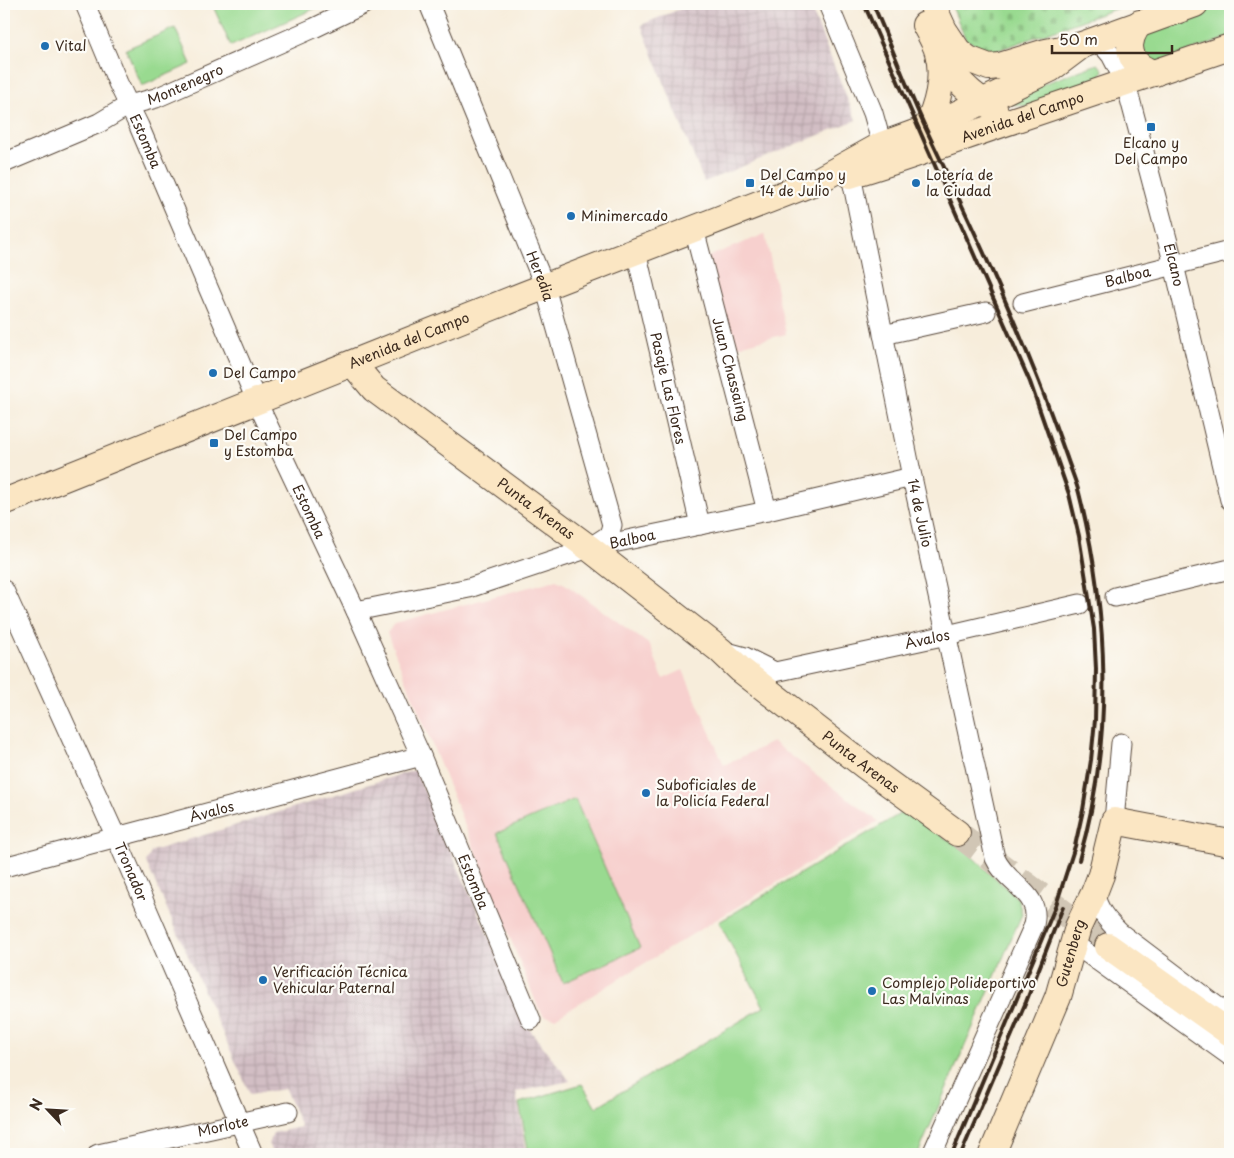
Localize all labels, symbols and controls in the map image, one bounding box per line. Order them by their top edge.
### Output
scale bar [1052,22,1172,54]
text: 50 m [1059,27,1098,50]
place label: Vital [55,35,87,56]
marker: Vital [39,40,51,52]
street label: Montenegro [145,59,226,110]
street label: Avenida del Campo [958,86,1087,147]
street label: Estomba [125,110,167,172]
marker: Elcano y Del Campo [1145,121,1157,133]
place label: Elcano y Del Campo [1114,132,1188,169]
place label: Del Campo y 14 de Julio [760,164,846,201]
place label: Lotería de la Ciudad [926,164,994,201]
marker: Del Campo y 14 de Julio [744,177,756,189]
marker: Lotería de la Ciudad [910,177,922,189]
place label: Minimercado [581,205,668,226]
marker: Minimercado [565,210,577,222]
street label: Elcano [1159,241,1190,289]
street label: Heredia [521,247,560,304]
street label: Balboa [1102,260,1153,292]
street label: Avenida del Campo [345,306,473,374]
street label: Juan Chassaing [707,315,754,424]
street label: Pasaje Las Flores [645,330,692,446]
place label: Del Campo [223,362,297,383]
marker: Del Campo [207,367,219,379]
place label: Del Campo y Estomba [224,424,298,461]
marker: Del Campo y Estomba [208,437,220,449]
street label: Punta Arenas [493,472,580,544]
street label: 14 de Julio [903,477,938,549]
street label: Estomba [288,481,331,542]
street label: Balboa [607,523,657,554]
street label: Ávalos [903,624,951,654]
street label: Punta Arenas [818,725,904,798]
place label: Suboficiales de la Policía Federal [656,774,769,811]
marker: Suboficiales de la Policía Federal [640,787,652,799]
street label: Ávalos [187,795,236,827]
street label: Tronador [109,839,154,905]
street label: Estomba [453,851,495,912]
street label: Gutenberg [1050,915,1090,990]
place label: Verificación Técnica Vehicular Paternal [273,961,408,998]
place label: Complejo Polideportivo Las Malvinas [882,972,1036,1009]
marker: Verificación Técnica Vehicular Paternal [257,974,269,986]
marker: Complejo Polideportivo Las Malvinas [866,985,878,997]
north arrow [22,1086,72,1136]
text: N [24,1095,48,1114]
street label: Morlote [195,1110,250,1142]

